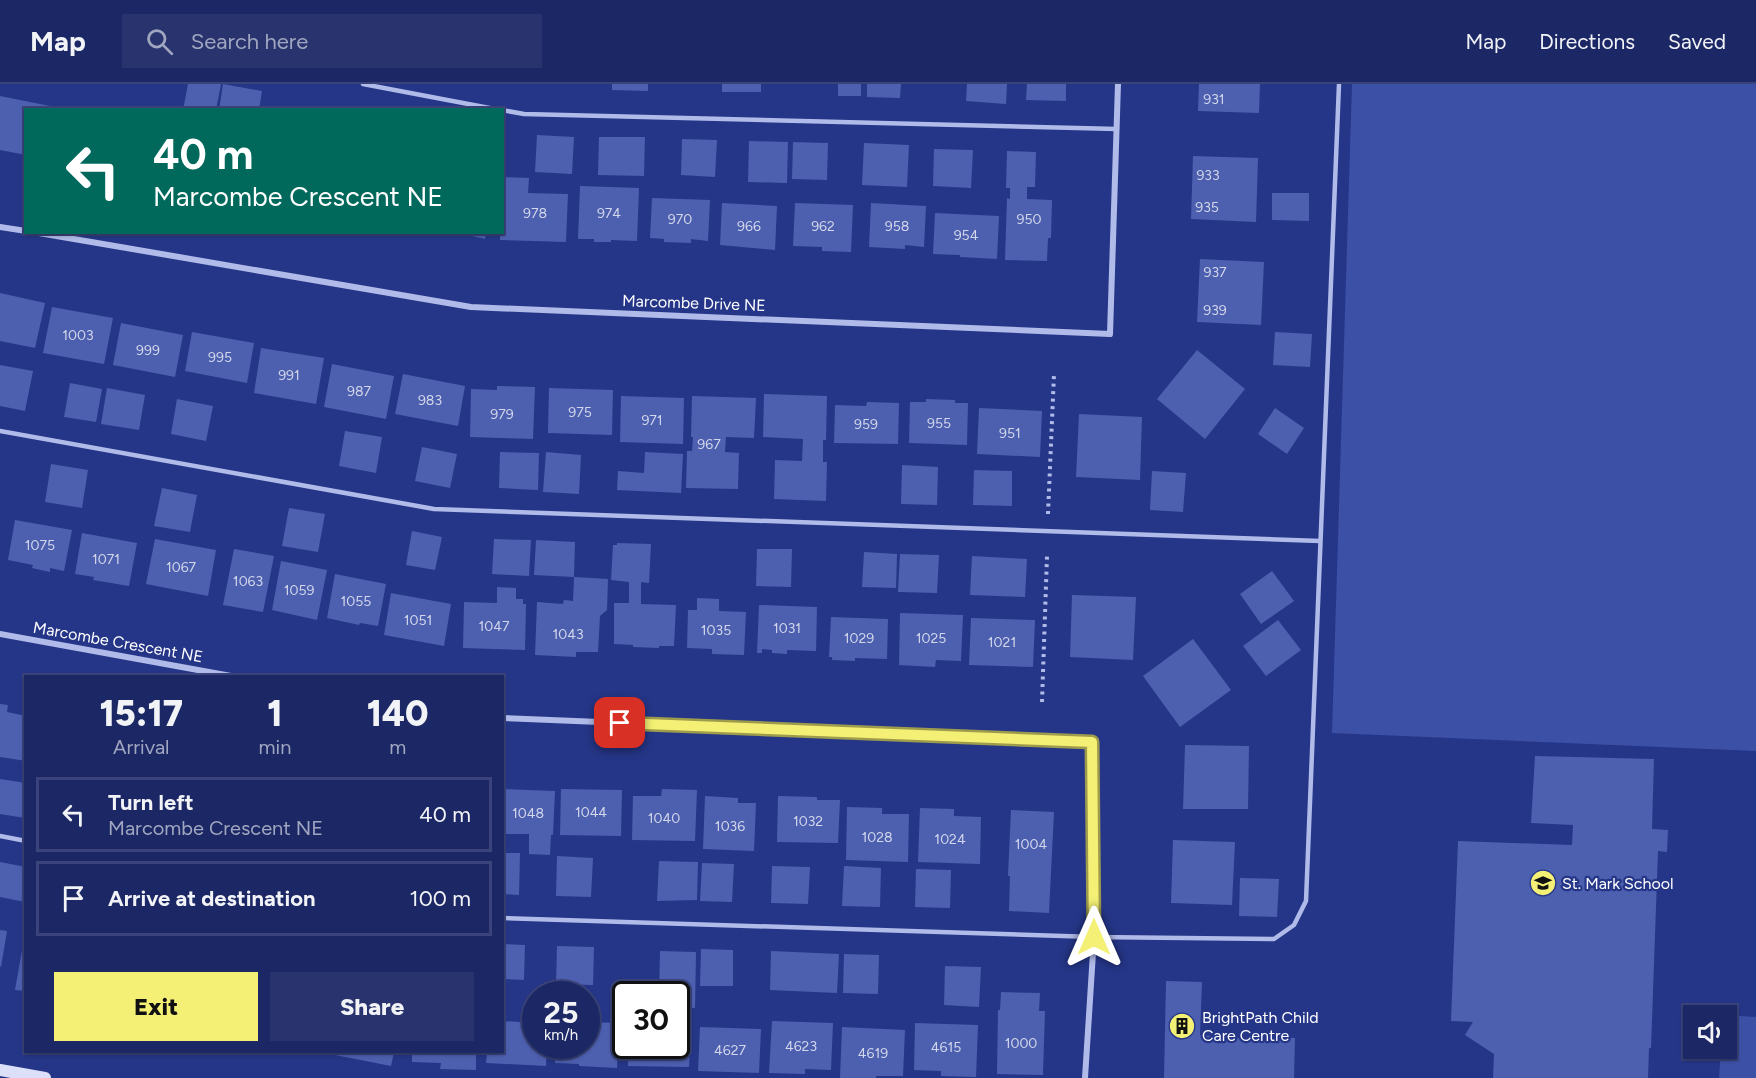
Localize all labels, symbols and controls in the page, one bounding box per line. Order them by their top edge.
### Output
search box [122,14,542,68]
text: Map [30,24,86,58]
icon: search [143,25,176,58]
text: Search here [191,28,308,55]
text: Map [1465,29,1506,54]
text: Directions [1539,29,1635,54]
text: Saved [1668,29,1726,54]
house number: 931 [1203,91,1225,108]
text: 40 m [153,129,253,180]
icon: left [54,132,132,210]
house number: 933 [1196,167,1220,184]
text: Marcombe Crescent NE [153,180,443,213]
house number: 935 [1195,199,1219,216]
house number: 978 [523,205,547,222]
house number: 974 [597,205,621,222]
house number: 970 [668,211,692,228]
house number: 950 [1017,211,1041,228]
house number: 966 [737,218,761,235]
house number: 962 [811,218,835,235]
house number: 958 [885,218,909,235]
house number: 954 [954,227,979,244]
house number: 937 [1203,264,1227,281]
street label: Marcombe Drive NE [622,291,766,315]
house number: 939 [1203,302,1227,319]
house number: 1003 [62,327,94,344]
house number: 999 [136,342,160,359]
house number: 995 [208,349,232,366]
house number: 991 [278,367,300,384]
house number: 987 [347,383,371,400]
house number: 983 [418,392,442,409]
house number: 975 [568,404,592,421]
house number: 979 [490,406,514,423]
house number: 971 [641,412,663,429]
house number: 955 [927,415,951,432]
house number: 959 [854,416,878,433]
house number: 951 [999,425,1021,442]
house number: 967 [697,436,721,453]
house number: 1075 [25,537,55,554]
house number: 1071 [92,551,120,568]
house number: 1067 [166,559,197,576]
house number: 1063 [233,573,263,590]
house number: 1059 [284,582,314,599]
house number: 1055 [341,593,371,610]
house number: 1051 [404,612,432,629]
street label: Marcombe Crescent NE [32,618,204,666]
house number: 1047 [479,618,510,635]
house number: 1031 [773,620,801,637]
house number: 1035 [701,622,731,639]
house number: 1043 [552,626,584,643]
house number: 1029 [844,630,874,647]
house number: 1025 [916,630,946,647]
house number: 1021 [988,634,1016,651]
text: 15:17 [99,692,183,735]
text: 1 [267,692,283,735]
text: 140 [367,692,429,735]
pin [594,697,645,748]
icon: arrive [603,706,636,739]
text: Arrival [113,735,169,759]
text: min [259,735,291,759]
text: m [389,735,406,759]
text: Turn left [108,789,194,816]
icon: left [57,798,90,831]
text: 40 m [419,801,471,828]
house number: 1044 [575,804,607,821]
house number: 1048 [512,805,544,822]
house number: 1040 [648,810,680,827]
house number: 1032 [793,813,823,830]
text: Marcombe Crescent NE [108,816,323,840]
house number: 1036 [715,818,745,835]
house number: 1028 [861,829,893,846]
house number: 1024 [934,831,966,848]
house number: 1004 [1015,836,1048,853]
school or university icon: St. Mark School [1528,868,1558,898]
place label: St. Mark School [1562,874,1673,893]
icon: arrive [57,882,90,915]
text: Arrive at destination [108,885,316,912]
text: 100 m [410,885,471,912]
position arrow [1062,905,1126,969]
button: Exit [54,972,258,1041]
button: Share [270,972,474,1041]
speed limit sign: 30 [612,981,690,1059]
text: 25 [544,994,578,1031]
map controls [1683,1005,1737,1059]
button: sound [1683,1005,1737,1059]
place label: BrightPath Child Care Centre [1202,1008,1319,1045]
building icon: BrightPath Child Care Centre [1167,1011,1197,1041]
text: km/h [544,1026,578,1044]
house number: 1000 [1005,1035,1037,1052]
house number: 4623 [785,1038,817,1055]
house number: 4615 [931,1039,961,1056]
house number: 4627 [714,1042,746,1059]
house number: 4619 [858,1045,888,1062]

